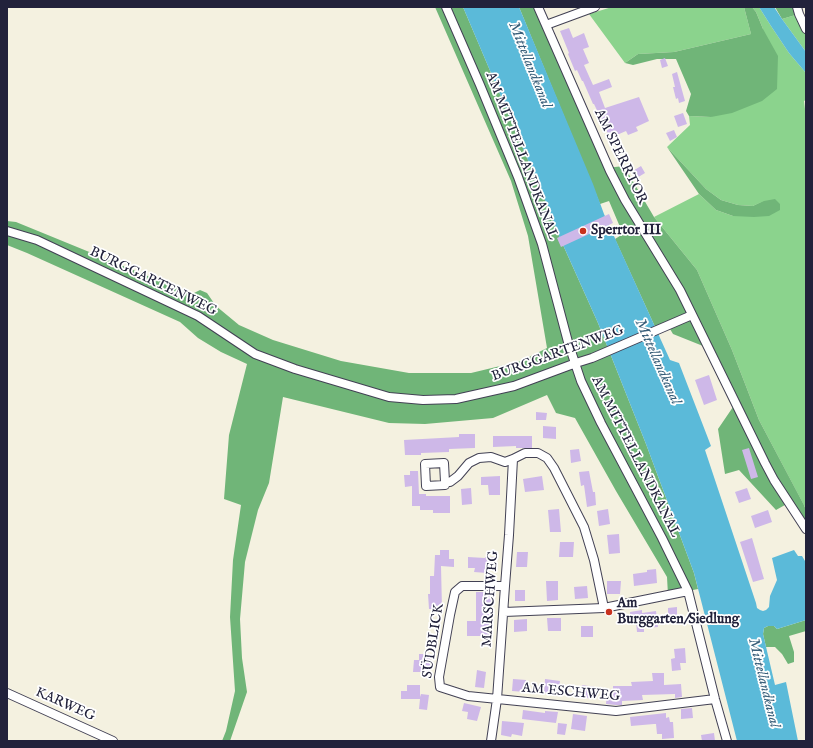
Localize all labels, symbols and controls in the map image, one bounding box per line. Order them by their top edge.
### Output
water label: Mittellandkanal [503,19,555,111]
street label: AM MITTELLANDKANAL [481,70,561,242]
street label: AM SPERRTOR [590,107,650,207]
place label: Sperrtor III [591,223,661,239]
marker: Sperrtor III [578,226,588,236]
street label: BURGGARTENWEG [87,244,219,320]
water label: Mittellandkanal [630,316,684,408]
street label: BURGGARTENWEG [490,322,626,386]
street label: AM MITTELLANDKANAL [587,374,683,540]
street label: MARSCHWEG [479,550,503,648]
place label: Am Burggarten/Siedlung [617,596,739,628]
street label: SÜDBLICK [420,602,448,680]
marker: Am Burggarten/Siedlung [604,607,614,617]
water label: Mittellandkanal [743,636,783,730]
street label: AM ESCHWEG [521,680,621,706]
street label: KARWEG [32,684,98,726]

